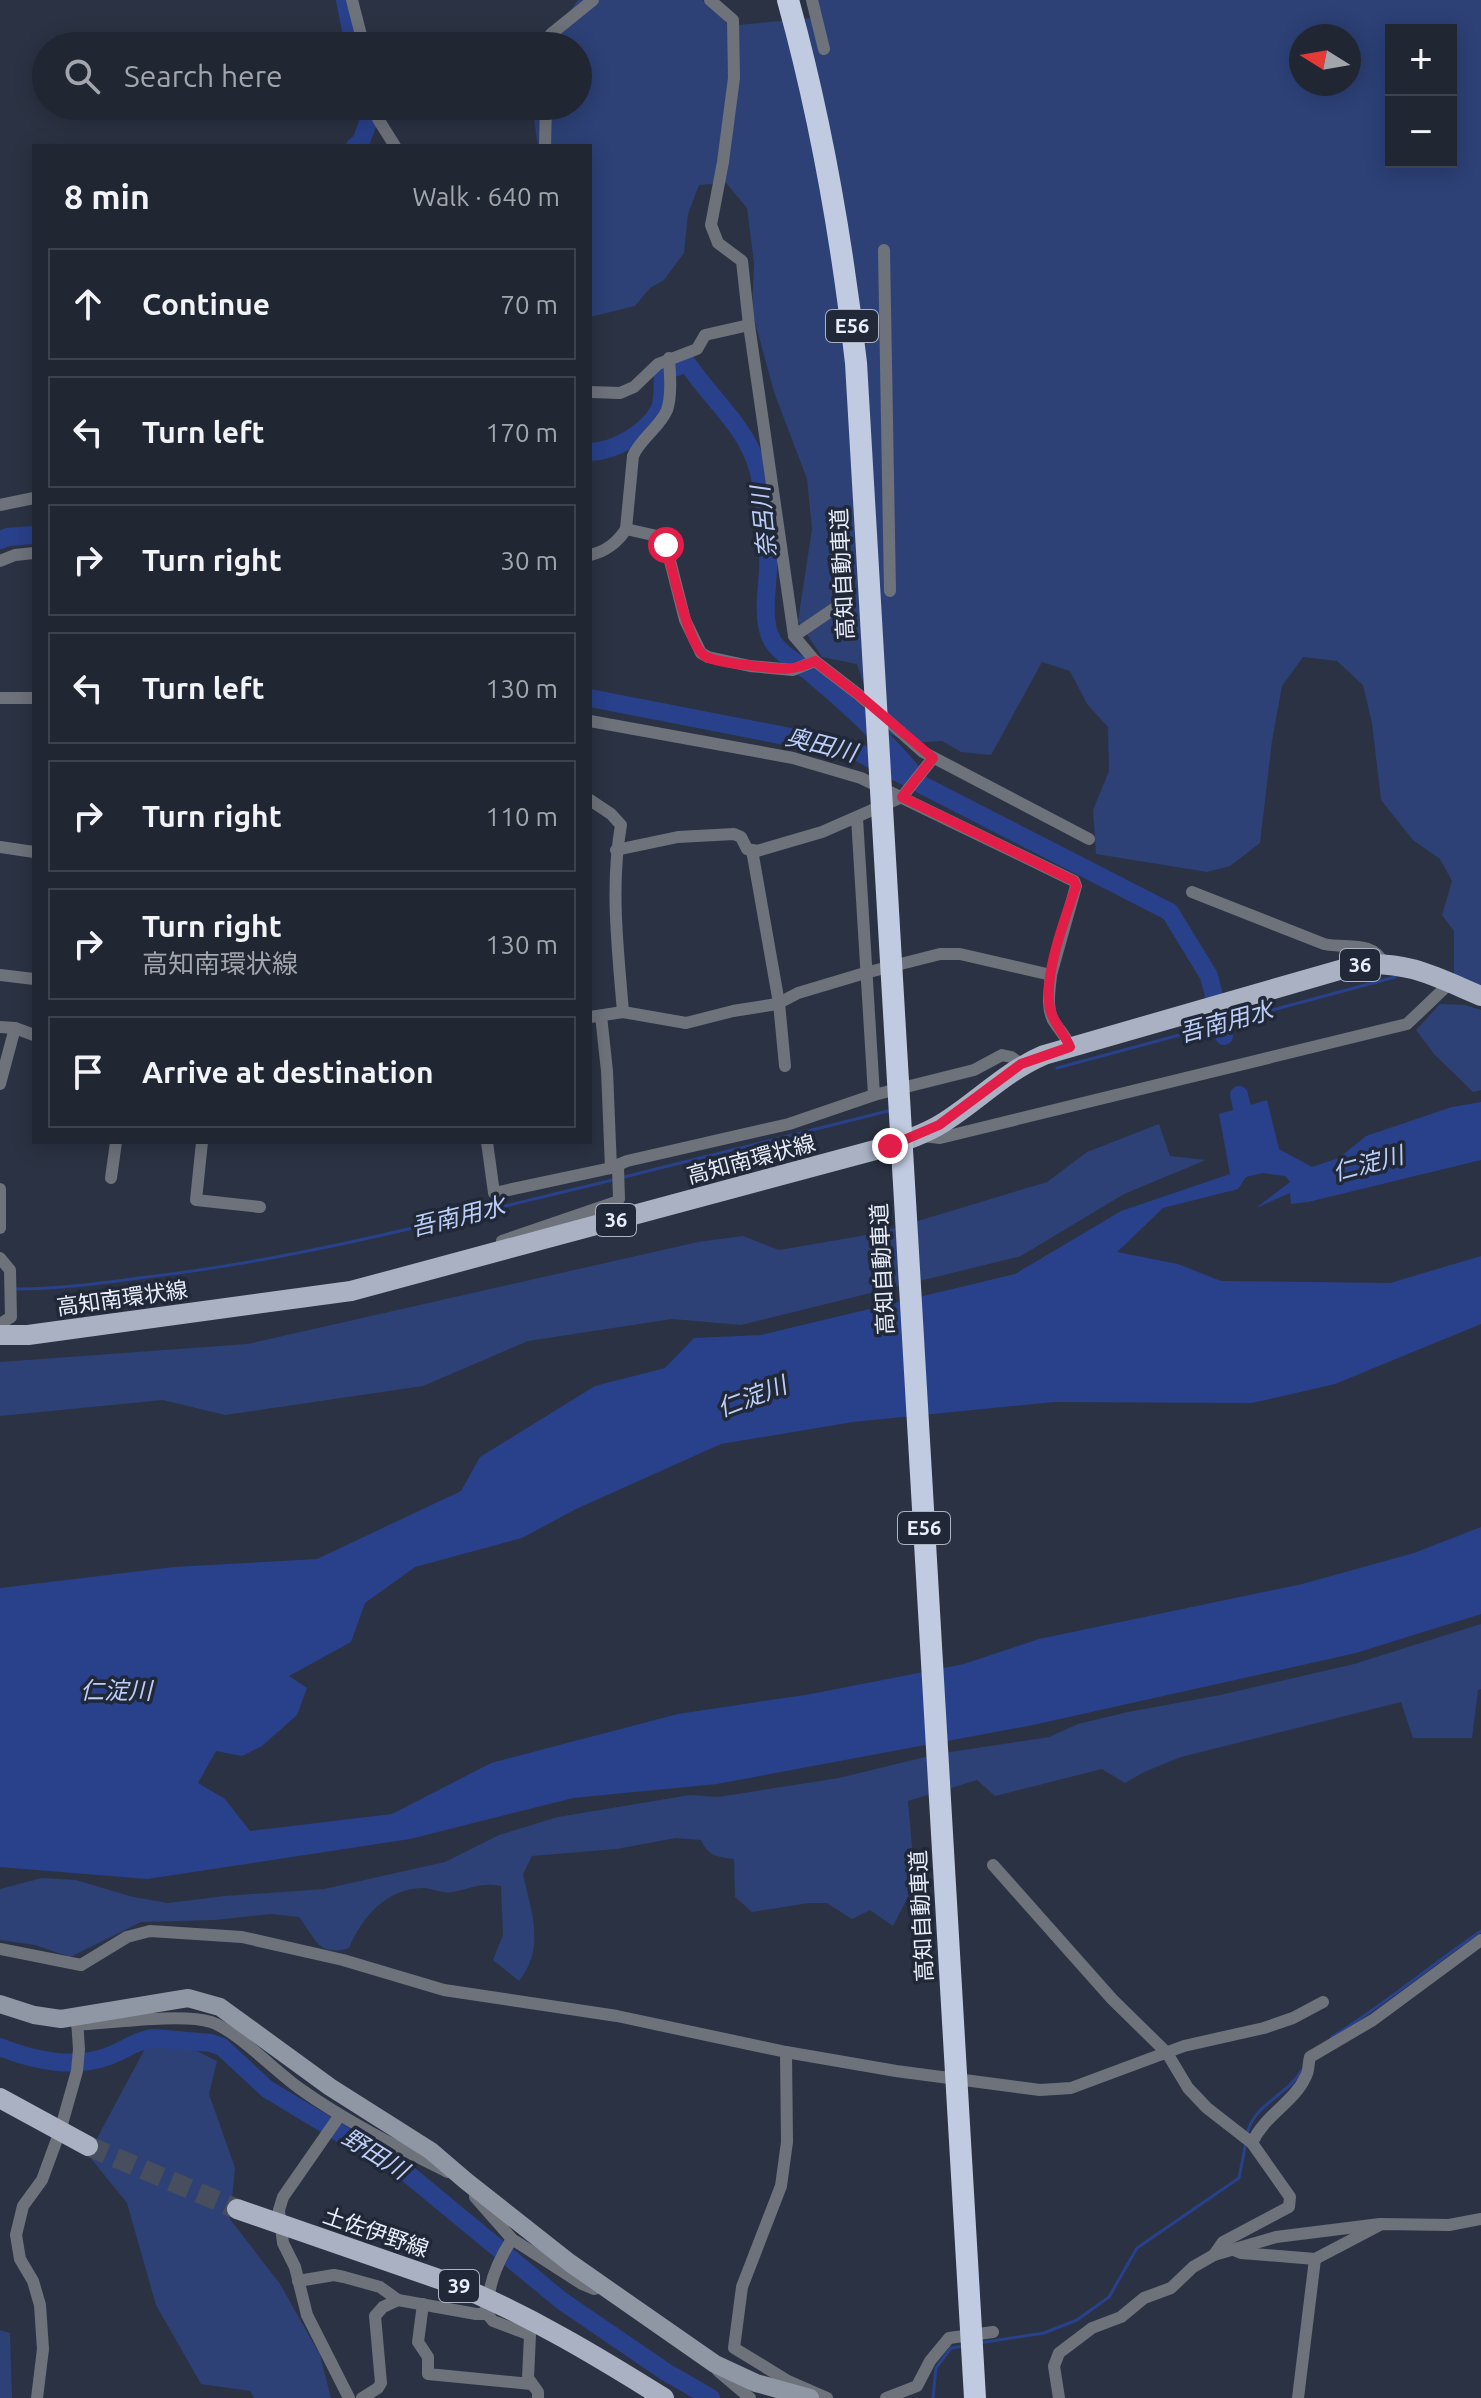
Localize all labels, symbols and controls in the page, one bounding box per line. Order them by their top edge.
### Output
north arrow [1289,24,1361,96]
map controls [1385,24,1457,168]
button: + [1385,24,1457,96]
search box [32,32,592,120]
icon: search [60,54,104,98]
text: Search here [124,59,283,93]
button: − [1385,96,1457,168]
text: 8 min [64,177,150,215]
text: Walk · 640 m [412,182,560,211]
icon: ahead [66,282,110,326]
text: Continue [142,287,270,321]
text: 70 m [500,290,558,319]
road number: E56 [826,310,878,342]
icon: left [66,410,110,454]
text: Turn left [142,415,264,449]
text: 170 m [486,418,558,447]
water label: 奈呂川 [746,482,781,559]
street label: 高知自動車道 [826,507,857,641]
route start [648,527,684,563]
icon: right [66,538,110,582]
text: Turn right [142,543,282,577]
text: 30 m [500,546,558,575]
icon: left [66,666,110,710]
text: Turn left [142,671,264,705]
text: 130 m [486,674,558,703]
water label: 奥田川 [783,723,862,767]
icon: right [66,794,110,838]
text: Turn right [142,799,282,833]
text: 110 m [486,802,558,831]
text: Turn right [142,909,282,943]
icon: right [66,922,110,966]
text: 130 m [486,930,558,959]
text: 高知南環状線 [142,949,298,978]
road number: 36 [1340,949,1380,981]
water label: 吾南用水 [1176,995,1279,1047]
icon: arrive [66,1050,110,1094]
text: Arrive at destination [142,1055,434,1089]
route end [872,1128,908,1164]
street label: 高知南環状線 [684,1129,818,1188]
water label: 仁淀川 [1330,1140,1409,1186]
water label: 吾南用水 [408,1191,511,1241]
street label: 高知自動車道 [866,1202,897,1336]
road number: 36 [596,1204,636,1236]
street label: 高知南環状線 [55,1276,189,1319]
water label: 仁淀川 [713,1370,793,1422]
road number: E56 [898,1512,950,1544]
water label: 仁淀川 [80,1677,155,1704]
street label: 高知自動車道 [905,1849,936,1983]
water label: 野田川 [338,2123,415,2186]
street label: 土佐伊野線 [320,2202,432,2261]
road number: 39 [439,2270,479,2302]

